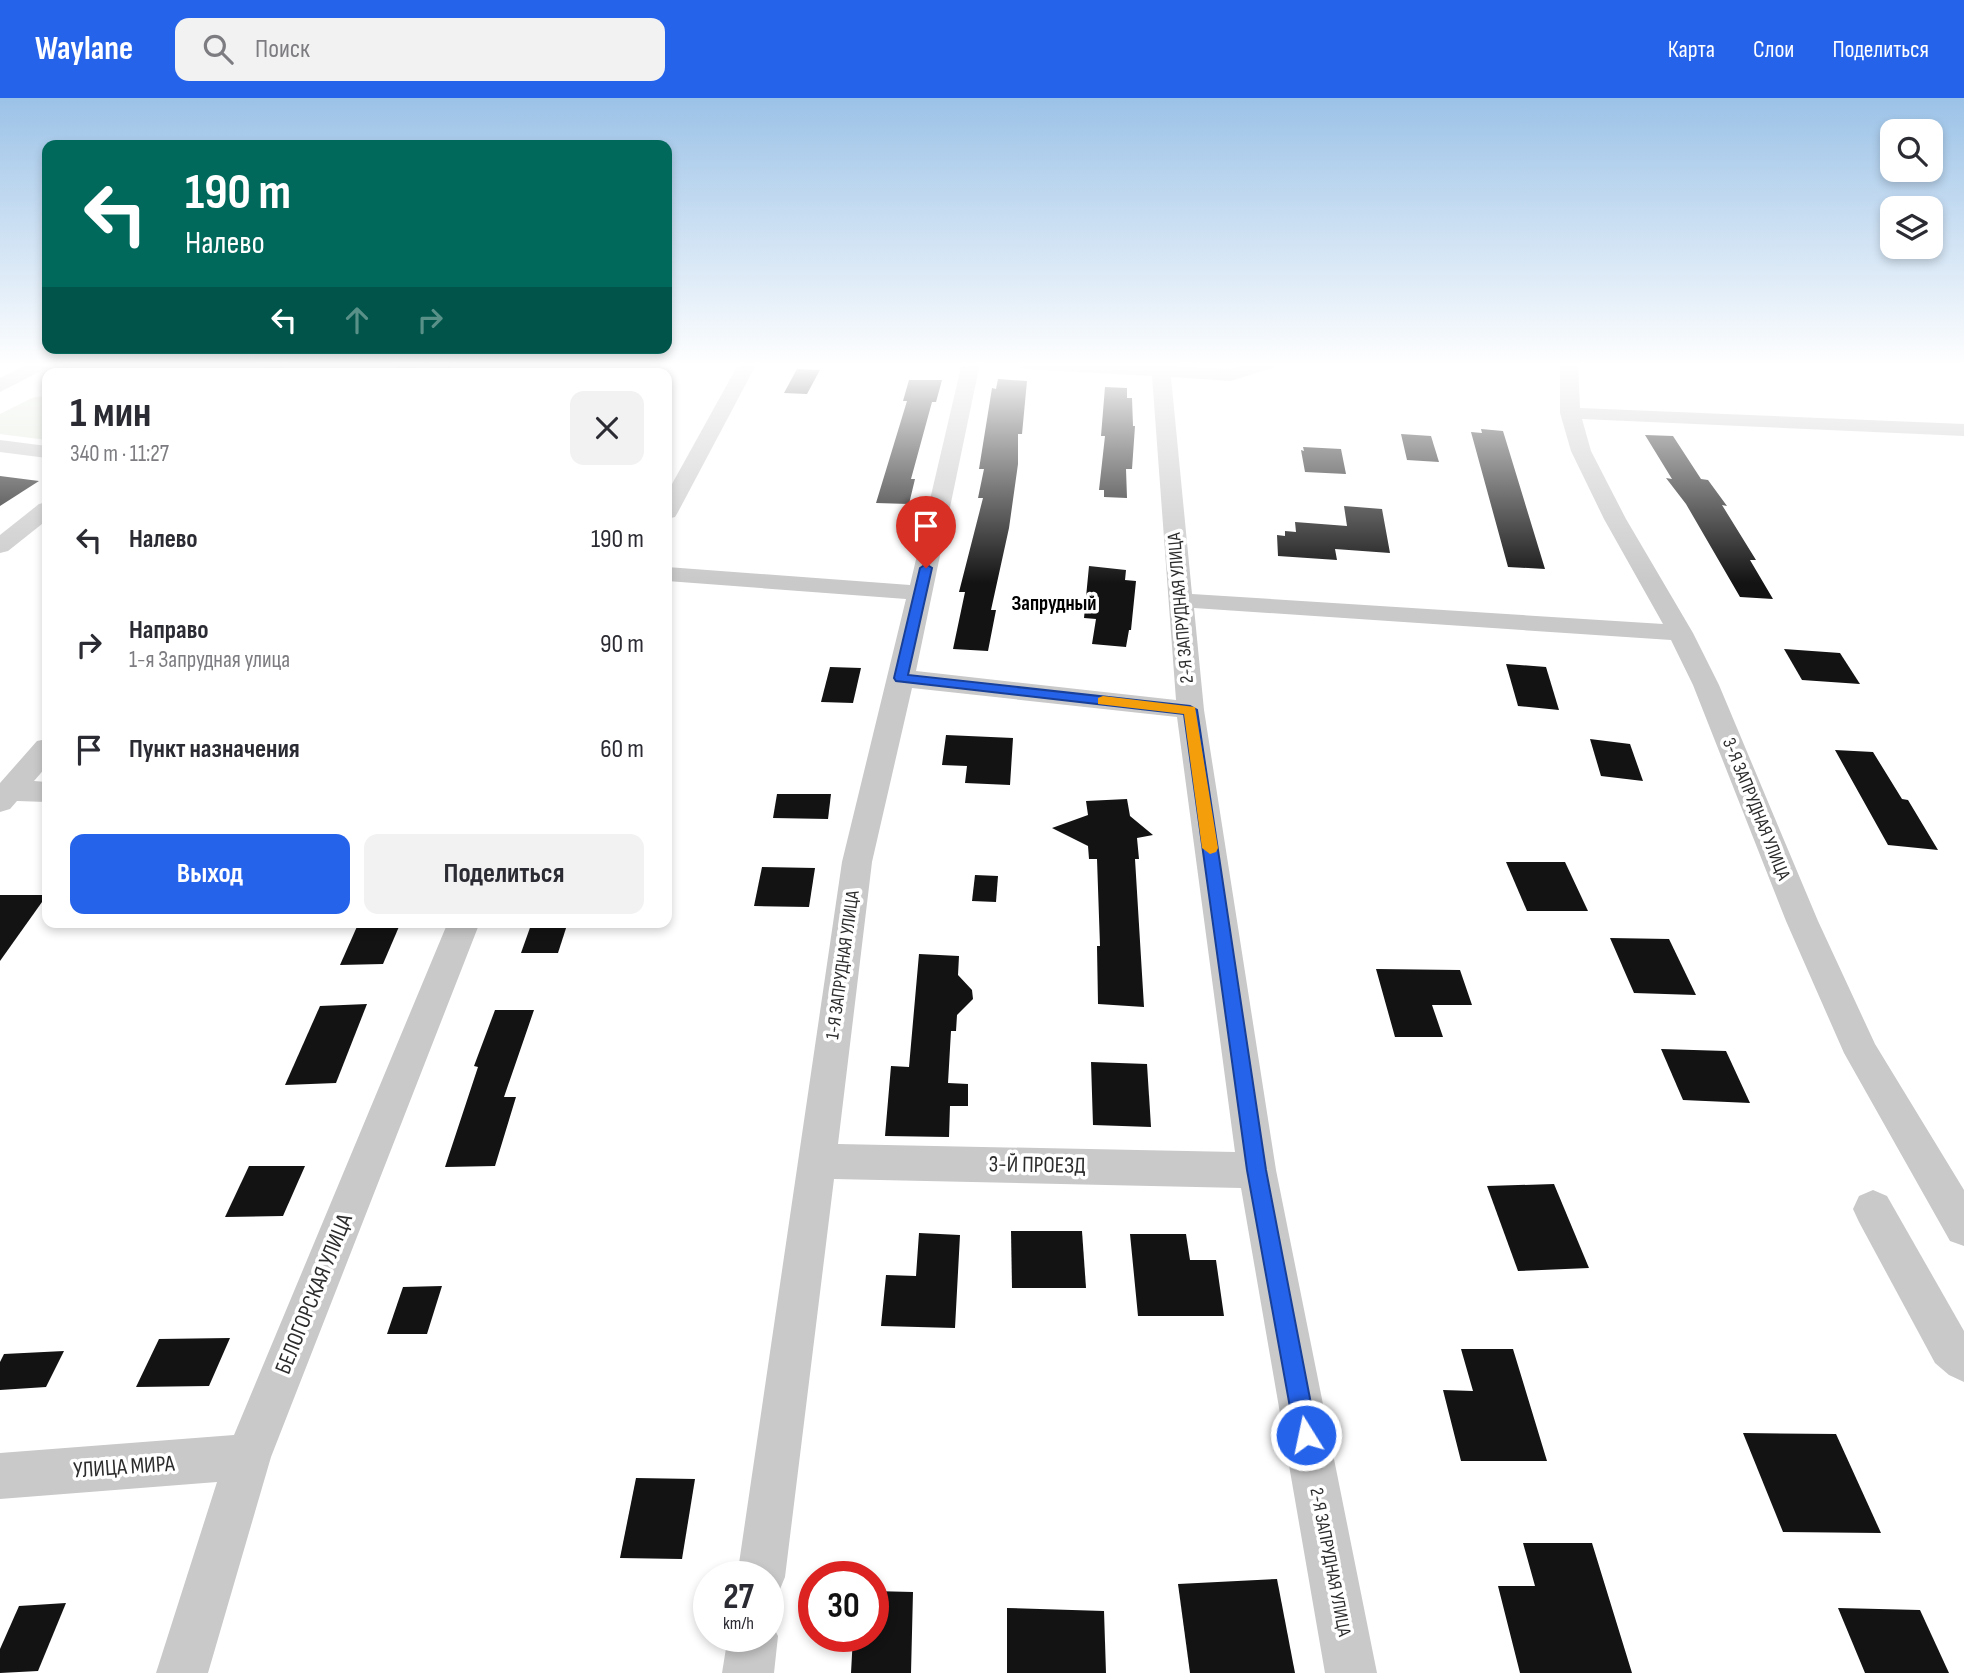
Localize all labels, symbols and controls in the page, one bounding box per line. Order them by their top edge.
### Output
search box [175,18,665,81]
text: Waylane [35,29,133,69]
icon: search [199,30,237,68]
text: Поиск [255,34,310,65]
text: Карта [1668,35,1715,64]
text: Слои [1753,35,1794,64]
text: Поделиться [1832,35,1929,64]
map controls [1880,119,1943,259]
button: search [1880,119,1943,182]
text: 190 m [185,164,291,223]
icon: left [70,168,161,259]
button: layers [1880,196,1943,259]
text: Налево [185,224,265,263]
icon: left [265,301,303,339]
icon: ahead [338,301,376,339]
icon: right [411,301,449,339]
text: 1 мин [70,388,151,439]
button: close [570,391,644,465]
text: 340 m · 11:27 [70,440,169,468]
pin [896,496,956,568]
icon: arrive [907,507,945,545]
icon: left [70,521,108,559]
text: Налево [129,524,198,555]
text: 190 m [591,524,644,555]
street label: 2-Я ЗАПРУДНАЯ УЛИЦА [1163,531,1199,684]
district label: Запрудный [1011,591,1097,616]
text: Направо [129,615,208,646]
icon: right [70,626,108,664]
text: 90 m [600,629,644,660]
text: 1-я Запрудная улица [129,646,290,674]
icon: arrive [70,731,108,769]
text: Пункт назначения [129,734,300,765]
text: 60 m [600,734,644,765]
street label: 3-Я ЗАПРУДНАЯ УЛИЦА [1717,735,1795,884]
button: Выход [70,834,350,914]
button: Поделиться [364,834,644,914]
street label: 1-Я ЗАПРУДНАЯ УЛИЦА [821,888,865,1041]
street label: 3-Й ПРОЕЗД [988,1150,1086,1180]
street label: БЕЛОГОРСКАЯ УЛИЦА [269,1210,359,1378]
position arrow [1269,1398,1343,1472]
street label: УЛИЦА МИРА [72,1449,176,1485]
street label: 2-Я ЗАПРУДНАЯ УЛИЦА [1304,1486,1356,1639]
speed limit sign: 30 [798,1561,889,1652]
text: 27 [723,1576,754,1619]
text: km/h [723,1613,754,1634]

